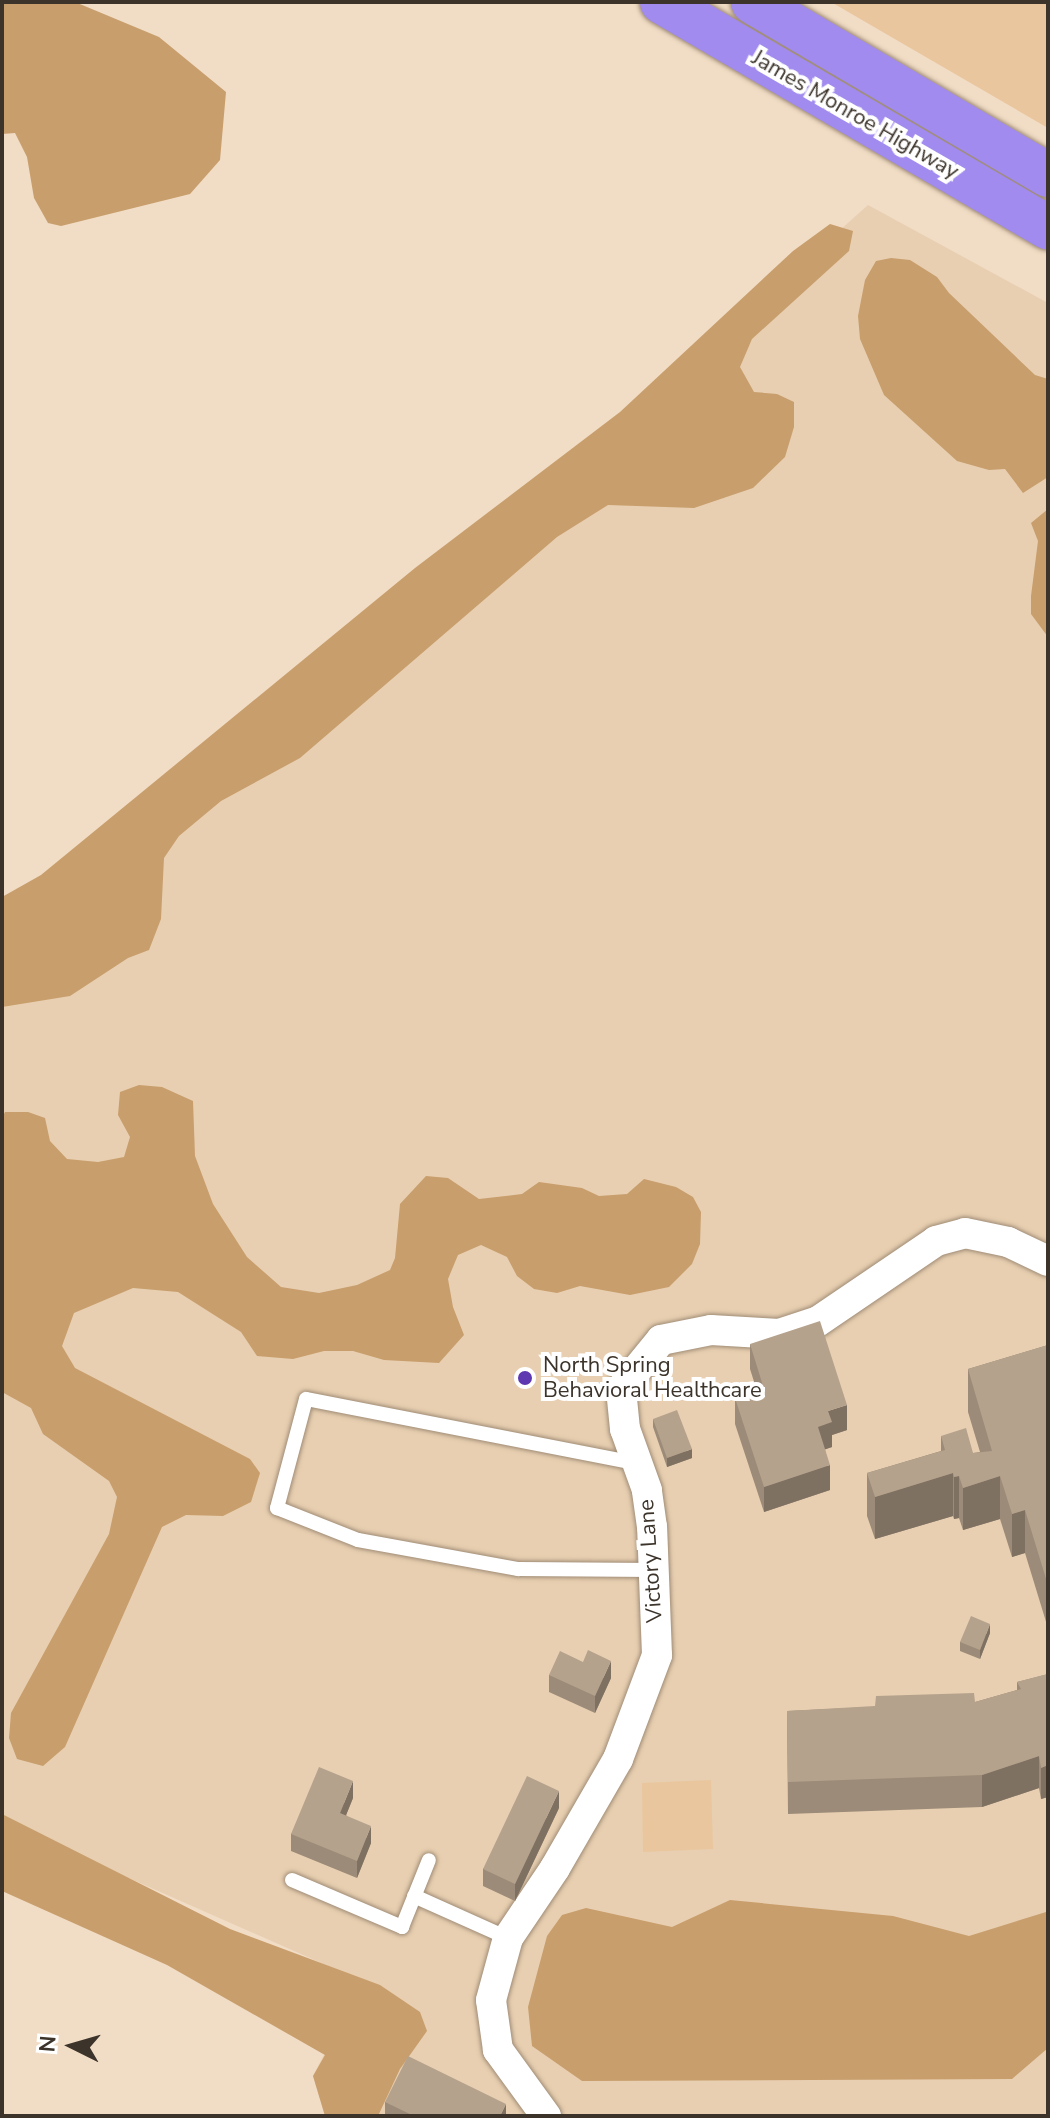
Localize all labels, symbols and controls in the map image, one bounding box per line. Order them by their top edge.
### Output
street label: James Monroe Highway [747,45,963,185]
place label: North Spring Behavioral Healthcare [543,1352,762,1404]
marker: North Spring Behavioral Healthcare [514,1367,536,1389]
street label: Victory Lane [634,1498,668,1624]
north arrow [32,2006,112,2086]
text: N [32,2034,64,2053]

